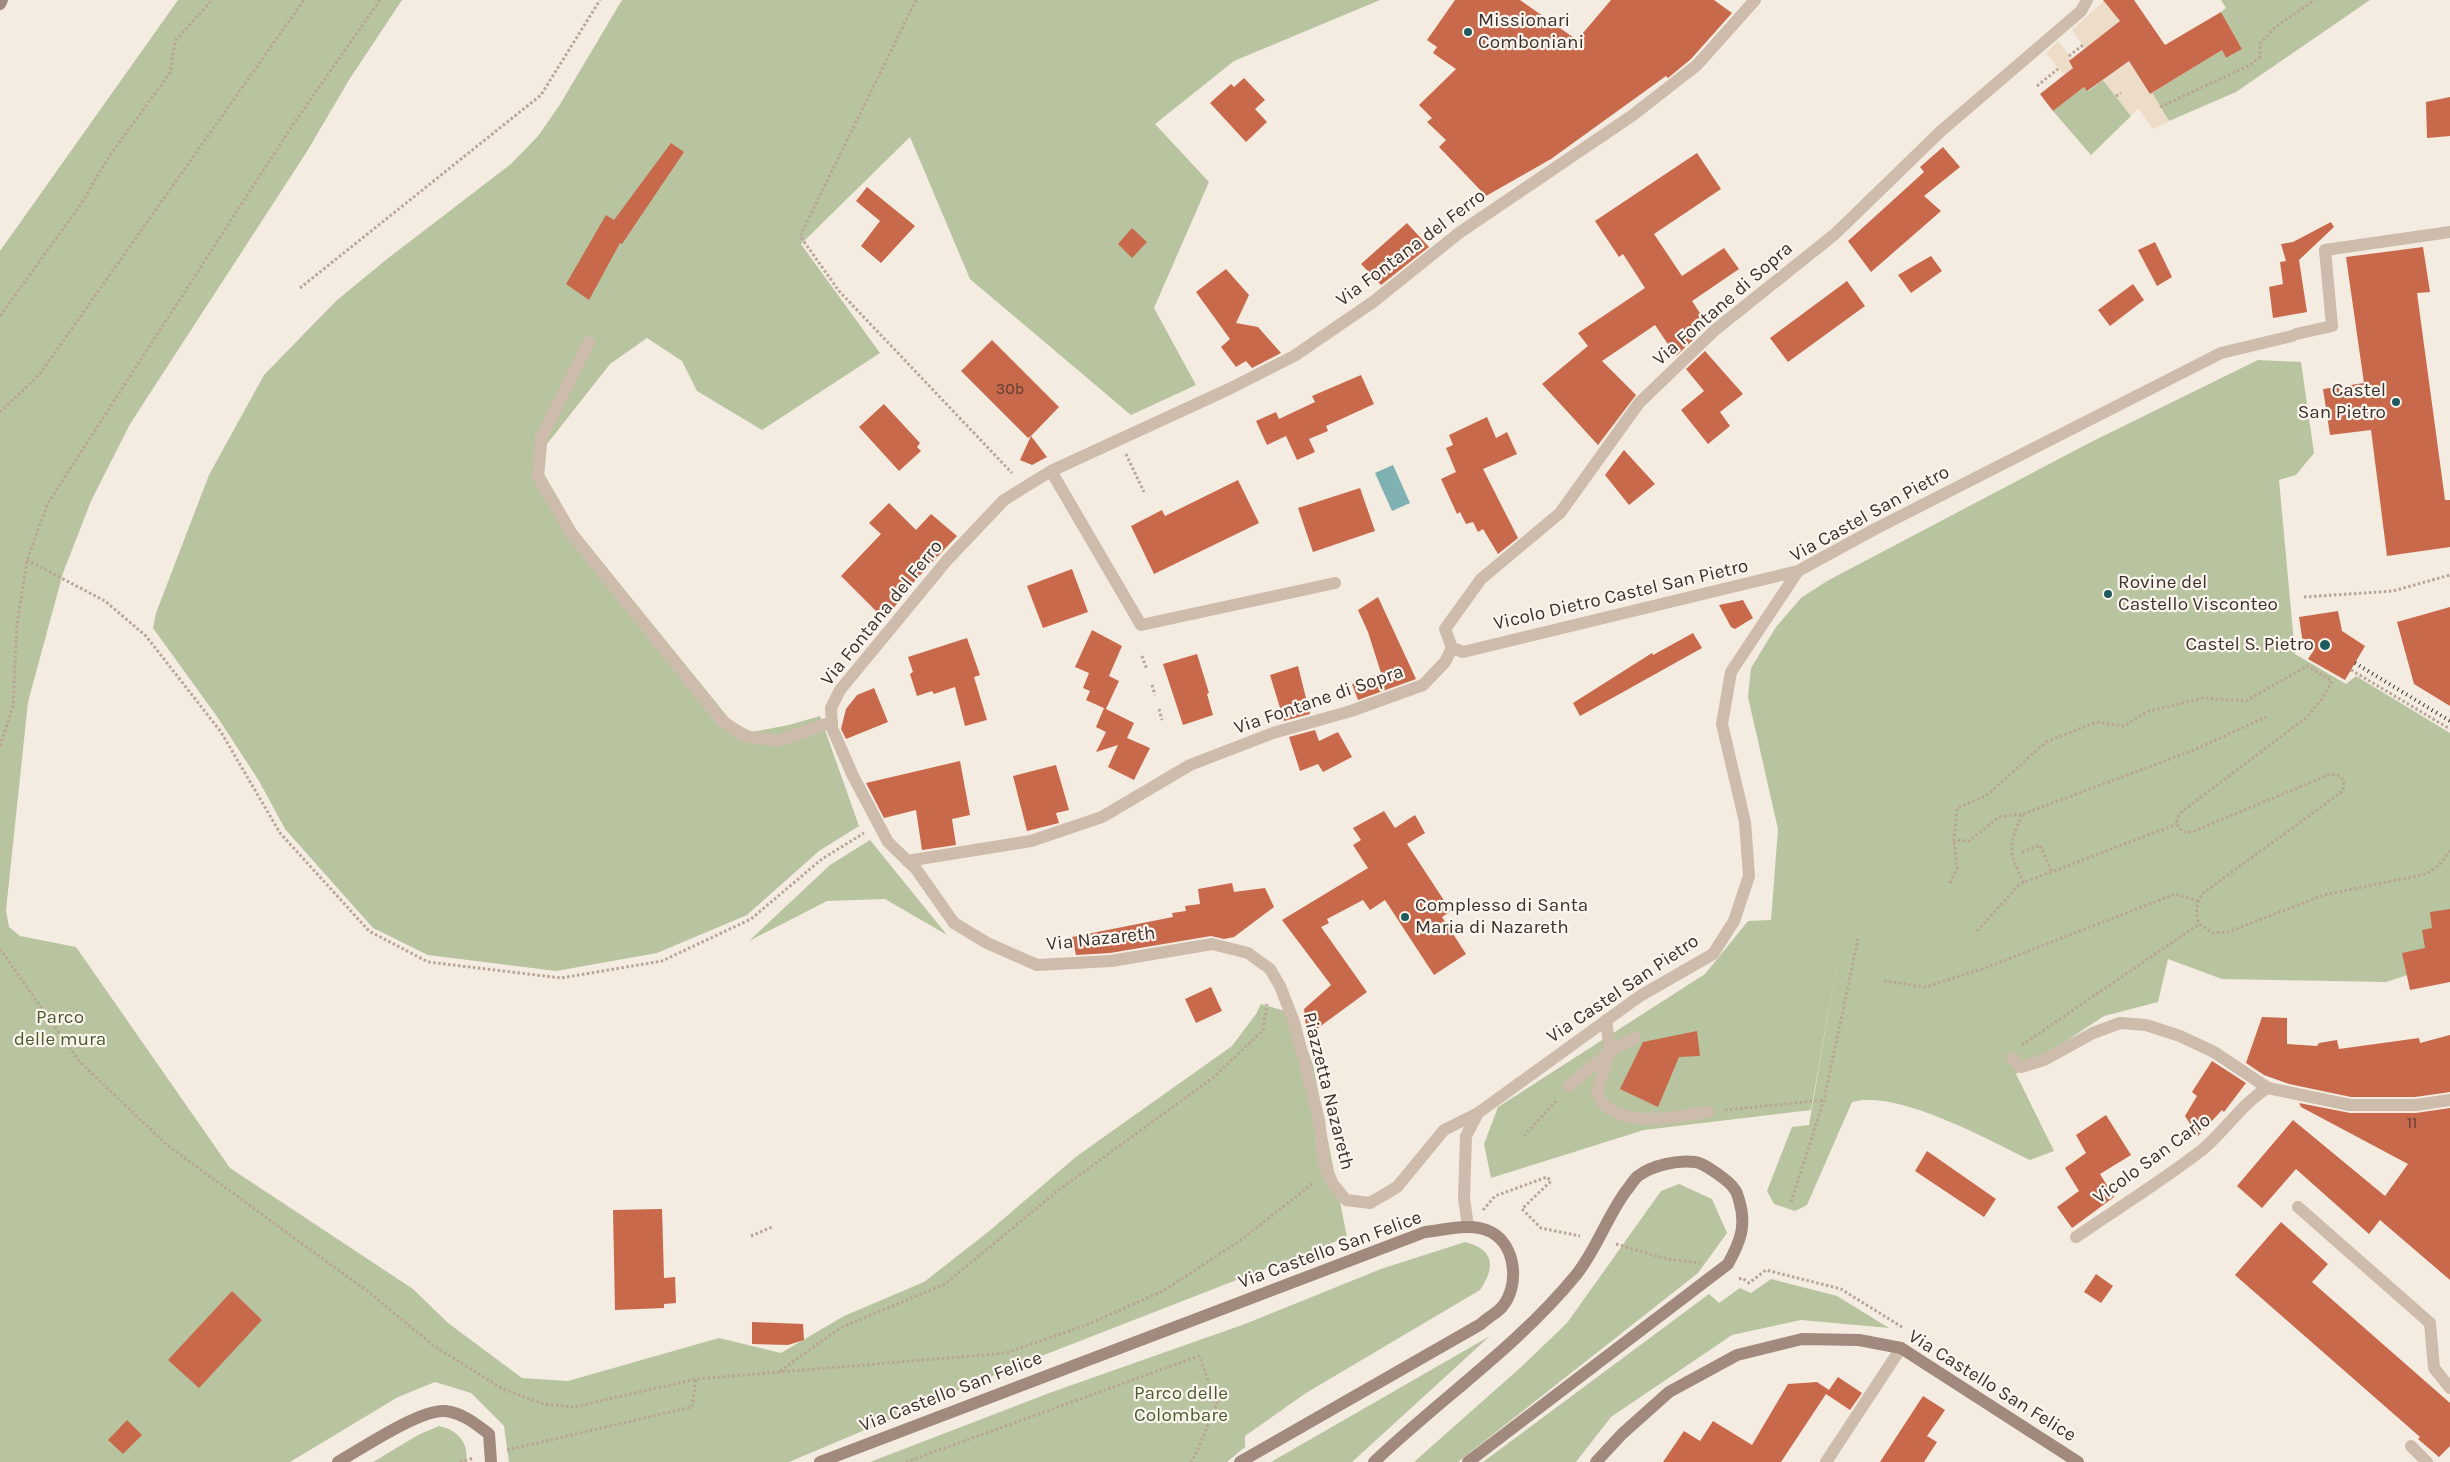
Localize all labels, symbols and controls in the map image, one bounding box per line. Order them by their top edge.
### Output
place label: Missionari Comboniani [1478,10,1584,54]
marker: Missionari Comboniani [1462,26,1474,38]
street label: Via Fontana del Ferro [1332,184,1490,312]
street label: Via Fontane di Sopra [1648,237,1798,371]
house number: 30b [996,379,1024,399]
place label: Castel San Pietro [2298,380,2386,424]
marker: Castel San Pietro [2390,396,2402,408]
street label: Via Castel San Pietro [1786,461,1954,567]
street label: Via Fontana del Ferro [816,536,948,690]
street label: Vicolo Dietro Castel San Pietro [1491,555,1751,635]
place label: Rovine del Castello Visconteo [2118,572,2278,616]
marker: Rovine del Castello Visconteo [2102,588,2114,600]
place label: Castel S. Pietro [2185,634,2314,656]
marker: Castel S. Pietro [2318,638,2332,652]
street label: Via Fontane di Sopra [1231,660,1407,740]
place label: Complesso di Santa Maria di Nazareth [1415,895,1588,939]
marker: Complesso di Santa Maria di Nazareth [1399,911,1411,923]
street label: Via Nazareth [1045,922,1157,956]
street label: Via Castel San Pietro [1543,930,1703,1048]
park label: Parco delle mura [14,1007,106,1051]
street label: Piazzetta Nazareth [1297,1010,1359,1172]
street label: Vicolo San Carlo [2089,1109,2215,1209]
house number: 11 [2407,1113,2417,1133]
street label: Via Castello San Felice [1235,1206,1425,1294]
street label: Via Castello San Felice [1904,1325,2080,1447]
street label: Via Castello San Felice [857,1347,1045,1437]
park label: Parco delle Colombare [1134,1383,1228,1427]

